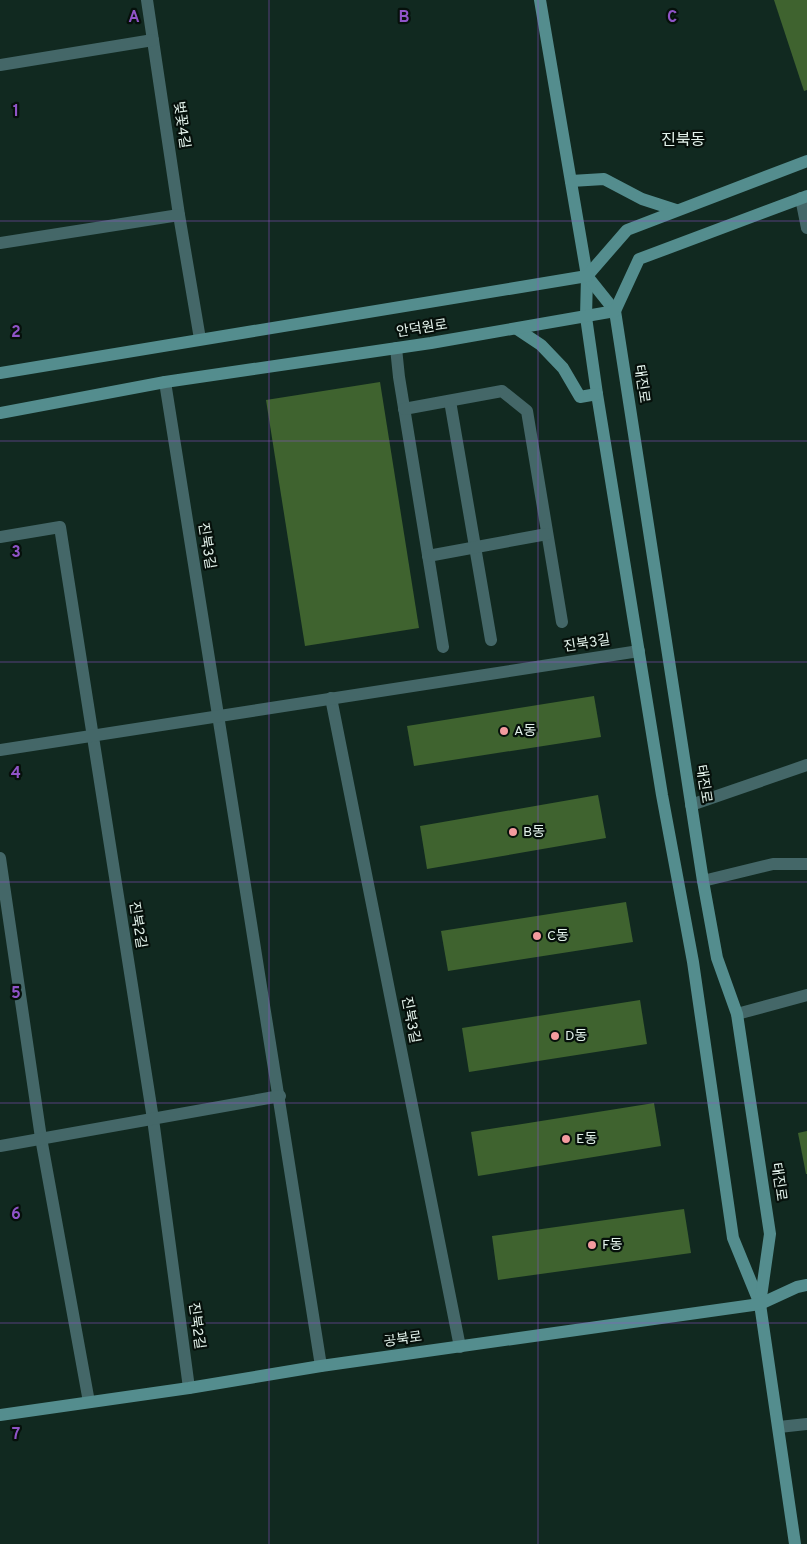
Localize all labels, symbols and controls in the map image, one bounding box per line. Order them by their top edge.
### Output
text: A [128,8,140,28]
text: B [398,8,410,28]
text: C [667,8,677,28]
street label: 벚꽃4길 [169,100,193,150]
text: 1 [13,102,19,122]
district label: 진북동 [661,131,705,151]
street label: 안덕원로 [395,317,449,341]
text: 2 [11,323,21,343]
street label: 태진로 [630,364,652,404]
street label: 진북3길 [194,521,218,571]
text: 3 [11,543,21,563]
street label: 진북3길 [562,632,612,656]
place label: A동 [514,723,537,740]
marker: A동 [498,725,510,737]
text: 4 [11,764,21,784]
street label: 태진로 [692,764,714,805]
place label: B동 [523,824,545,841]
marker: B동 [507,826,519,838]
street label: 진북2길 [125,900,149,950]
place label: C동 [547,928,569,945]
marker: C동 [531,930,543,942]
text: 5 [11,984,21,1004]
street label: 진북3길 [397,995,423,1045]
place label: D동 [565,1028,588,1045]
marker: D동 [549,1030,561,1042]
place label: E동 [576,1131,597,1148]
marker: E동 [560,1133,572,1145]
street label: 태진로 [767,1162,789,1202]
text: 6 [11,1205,21,1225]
place label: F동 [602,1237,623,1254]
marker: F동 [586,1239,598,1251]
street label: 진북2길 [184,1301,208,1351]
street label: 공북로 [383,1329,423,1351]
text: 7 [12,1425,20,1445]

